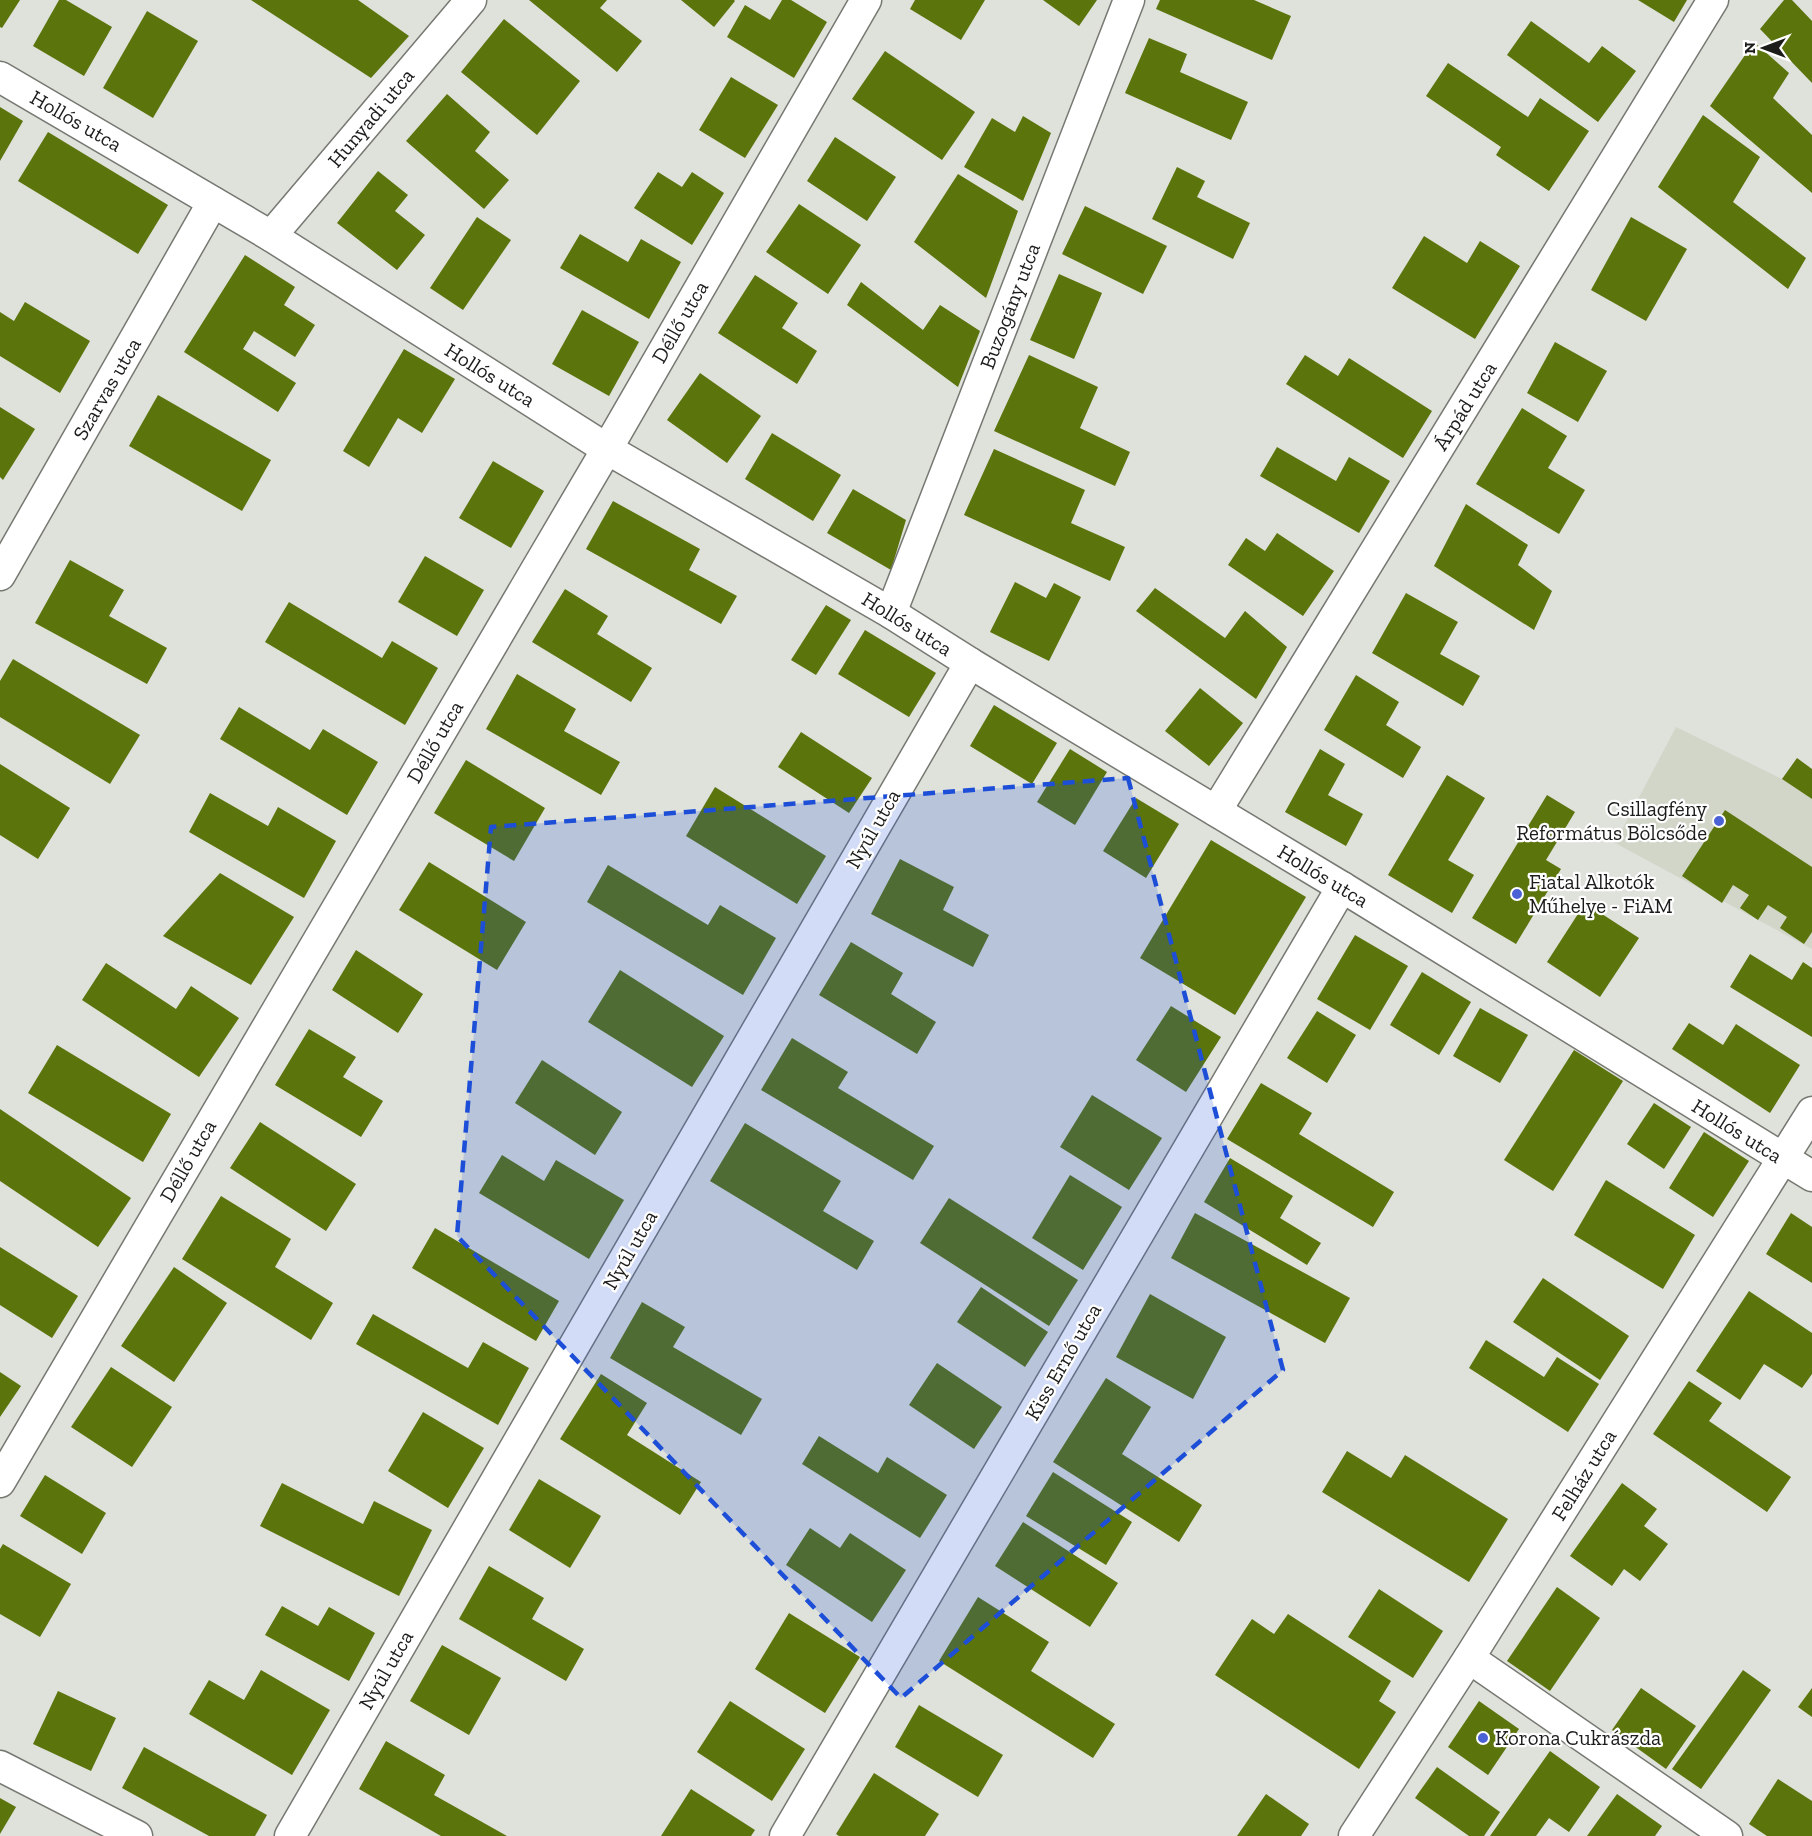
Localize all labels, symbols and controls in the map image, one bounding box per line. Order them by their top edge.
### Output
north arrow [1734,18,1794,78]
text: N [1740,42,1759,54]
street label: Hunyadi utca [322,63,419,172]
street label: Hollós utca [26,84,126,157]
street label: Buzogány utca [974,239,1045,372]
street label: Déllő utca [646,276,713,367]
street label: Szarvas utca [67,333,146,444]
street label: Hollós utca [441,337,540,412]
street label: Árpád utca [1428,357,1502,455]
street label: Hollós utca [858,586,957,661]
street label: Déllő utca [401,696,468,787]
street label: Nyúl utca [840,785,905,873]
place label: Csillagfény Református Bölcsőde [1516,796,1707,845]
marker: Csillagfény Református Bölcsőde [1712,814,1726,828]
street label: Hollós utca [1273,839,1373,912]
place label: Fiatal Alkotók Műhelye - FiAM [1529,869,1673,918]
marker: Fiatal Alkotók Műhelye - FiAM [1510,887,1524,901]
street label: Hollós utca [1688,1093,1787,1168]
street label: Déllő utca [154,1115,221,1206]
street label: Nyúl utca [597,1206,662,1294]
street label: Kiss Ernő utca [1019,1299,1106,1425]
street label: Felház utca [1546,1425,1621,1525]
street label: Nyúl utca [353,1626,418,1714]
place label: Korona Cukrászda [1495,1725,1661,1750]
marker: Korona Cukrászda [1476,1731,1490,1745]

